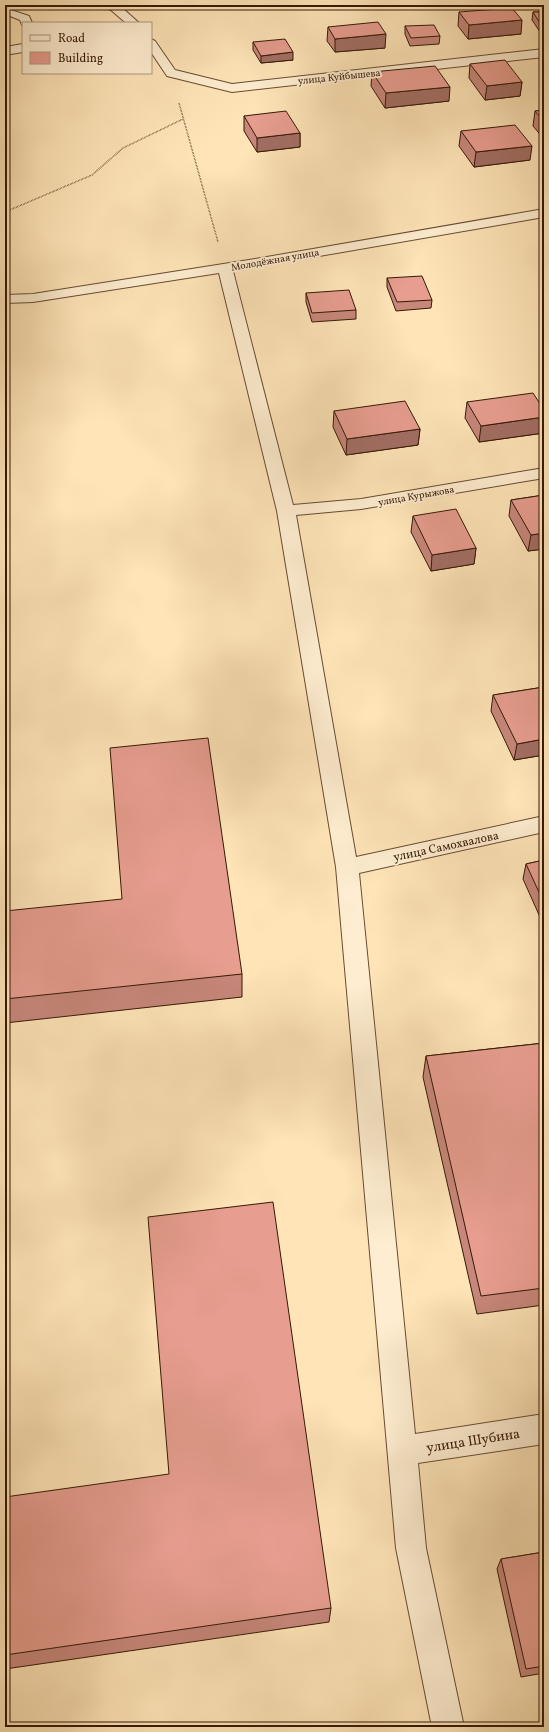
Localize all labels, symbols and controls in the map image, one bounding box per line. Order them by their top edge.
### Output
legend [22,22,152,74]
text: Road [58,31,85,47]
text: Building [58,51,103,67]
street label: улица Куйбышева [297,66,381,88]
street label: Молодёжная улица [230,245,320,275]
street label: улица Курыжова [377,482,455,510]
street label: улица Самохвалова [392,828,500,866]
street label: улица Шубина [425,1425,521,1458]

